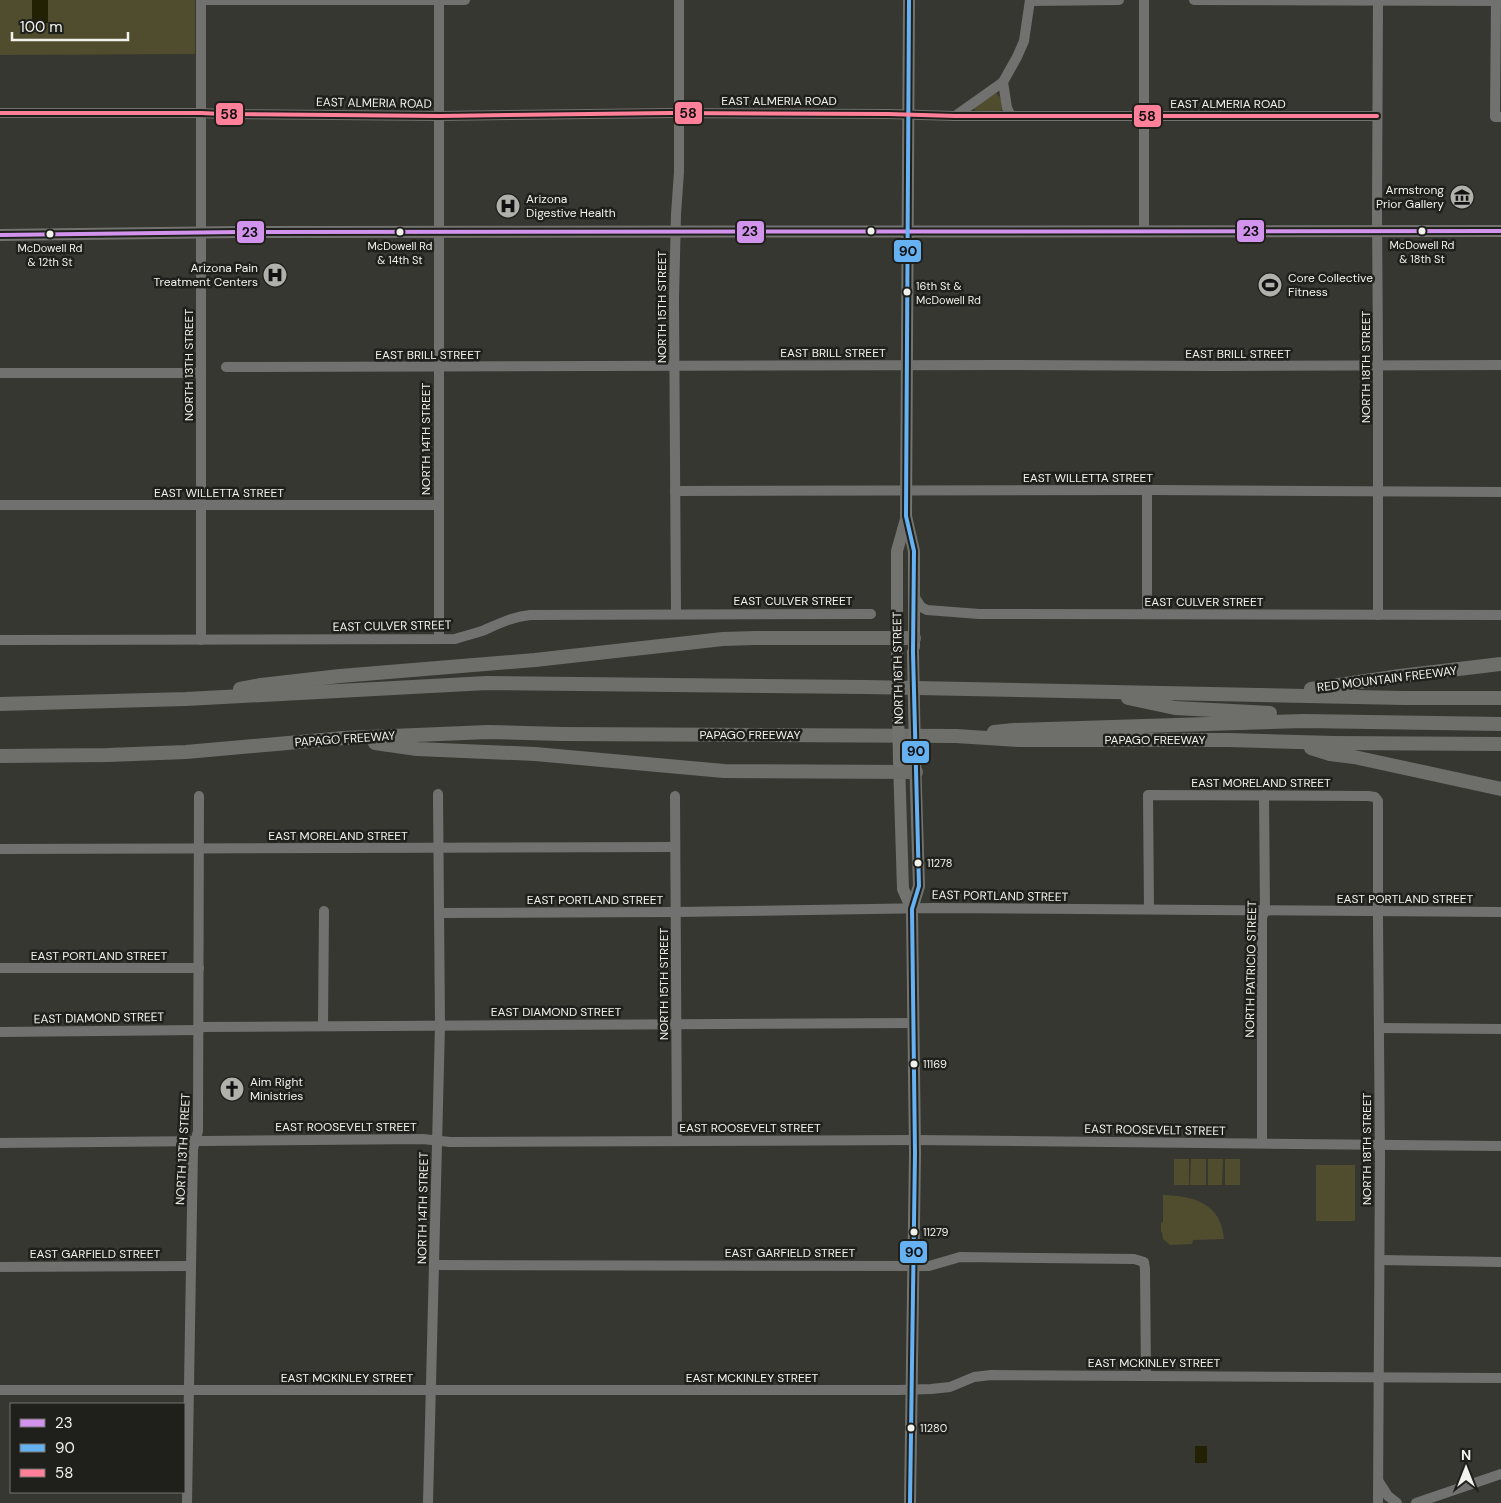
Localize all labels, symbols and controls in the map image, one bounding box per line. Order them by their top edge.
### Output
scale bar [12,10,129,42]
text: 100 m [20,17,63,37]
street label: EAST ALMERIA ROAD [721,93,837,109]
street label: EAST ALMERIA ROAD [316,94,432,112]
street label: EAST ALMERIA ROAD [1170,96,1286,112]
line badge: 58 [674,101,703,125]
line badge: 58 [215,102,244,126]
text: 58 [679,104,697,122]
line badge: 58 [1133,104,1162,128]
text: 58 [220,105,238,123]
text: 58 [1138,107,1156,125]
place label: Armstrong Prior Gallery [1376,182,1444,212]
museum icon: Armstrong Prior Gallery [1449,184,1475,210]
place label: Arizona Digestive Health [526,191,616,221]
hospital icon: Arizona Digestive Health [495,193,521,219]
line badge: 23 [1236,219,1265,243]
line badge: 23 [236,220,265,244]
line badge: 23 [736,220,765,244]
text: 23 [742,222,758,240]
text: 23 [1243,222,1259,240]
text: 23 [242,223,258,241]
unlabelled marker [866,226,876,236]
marker: McDowell Rd & 18th St [1417,226,1427,236]
marker: McDowell Rd & 14th St [395,227,405,237]
marker: McDowell Rd & 12th St [45,229,55,239]
place label: McDowell Rd & 18th St [1390,238,1454,266]
place label: McDowell Rd & 14th St [368,239,432,267]
line badge: 90 [893,239,922,263]
place label: McDowell Rd & 12th St [18,241,82,269]
text: 90 [899,242,918,260]
street label: NORTH 15TH STREET [654,250,670,363]
place label: Arizona Pain Treatment Centers [153,260,258,290]
hospital icon: Arizona Pain Treatment Centers [262,262,288,288]
place label: Core Collective Fitness [1288,270,1373,300]
sports icon: Core Collective Fitness [1257,272,1283,298]
place label: 16th St & McDowell Rd [916,279,981,307]
marker: 16th St & McDowell Rd [902,287,912,297]
street label: NORTH 13TH STREET [181,309,197,421]
street label: NORTH 18TH STREET [1358,311,1374,423]
street label: EAST BRILL STREET [780,345,886,361]
street label: EAST BRILL STREET [1185,346,1291,362]
street label: EAST BRILL STREET [375,347,481,363]
street label: NORTH 14TH STREET [418,383,434,495]
street label: EAST WILLETTA STREET [1023,470,1153,486]
street label: EAST WILLETTA STREET [154,485,284,501]
street label: EAST CULVER STREET [734,593,853,609]
street label: EAST CULVER STREET [1145,594,1264,610]
street label: NORTH 16TH STREET [889,611,907,724]
street label: EAST CULVER STREET [332,617,452,635]
street label: RED MOUNTAIN FREEWAY [1316,662,1458,696]
street label: PAPAGO FREEWAY [700,727,800,743]
street label: PAPAGO FREEWAY [294,728,396,750]
street label: PAPAGO FREEWAY [1105,732,1205,748]
line badge: 90 [901,740,930,764]
text: 90 [907,742,926,760]
street label: EAST MORELAND STREET [1191,775,1331,791]
street label: EAST MORELAND STREET [268,828,408,844]
place label: 11278 [927,856,952,870]
marker: 11278 [913,858,923,868]
street label: EAST PORTLAND STREET [932,887,1069,905]
street label: EAST PORTLAND STREET [1337,891,1474,907]
street label: EAST PORTLAND STREET [527,892,664,908]
street label: NORTH PATRICIO STREET [1242,900,1260,1038]
street label: NORTH 15TH STREET [656,927,672,1040]
street label: EAST PORTLAND STREET [31,948,168,964]
street label: EAST DIAMOND STREET [491,1004,622,1020]
street label: EAST DIAMOND STREET [34,1009,165,1027]
place label: 11169 [923,1057,947,1071]
marker: 11169 [909,1059,919,1069]
place label: Aim Right Ministries [250,1074,303,1104]
church icon: Aim Right Ministries [219,1076,245,1102]
street label: NORTH 13TH STREET [172,1092,194,1205]
street label: NORTH 18TH STREET [1359,1093,1375,1205]
street label: EAST ROOSEVELT STREET [275,1119,417,1135]
street label: EAST ROOSEVELT STREET [679,1120,821,1136]
street label: EAST ROOSEVELT STREET [1084,1121,1226,1139]
street label: NORTH 14TH STREET [414,1151,432,1264]
place label: 11279 [923,1225,949,1239]
marker: 11279 [909,1227,919,1237]
line badge: 90 [899,1240,928,1264]
text: 90 [905,1243,924,1261]
street label: EAST GARFIELD STREET [725,1245,855,1261]
street label: EAST GARFIELD STREET [30,1246,160,1262]
street label: EAST MCKINLEY STREET [1088,1355,1220,1371]
street label: EAST MCKINLEY STREET [281,1370,413,1386]
street label: EAST MCKINLEY STREET [686,1370,818,1386]
legend [10,1403,185,1493]
text: 23 [55,1413,73,1433]
place label: 11280 [920,1421,947,1435]
marker: 11280 [906,1423,916,1433]
text: 90 [55,1438,75,1458]
north arrow [1441,1443,1491,1493]
text: N [1461,1446,1471,1464]
text: 58 [55,1463,73,1483]

